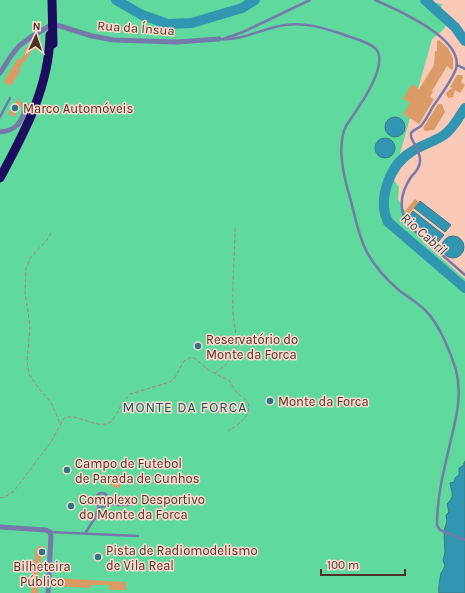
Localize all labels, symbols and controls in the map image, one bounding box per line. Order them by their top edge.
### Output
north arrow [16,16,56,56]
street label: Rua da Ínsua [97,16,175,38]
text: N [32,20,41,33]
place label: Marco Automóveis [23,101,133,116]
marker: Marco Automóveis [10,103,20,113]
water label: Rio Cabril [397,209,451,259]
place label: Reservatório do Monte da Forca [206,332,298,362]
marker: Reservatório do Monte da Forca [193,341,203,351]
place label: Monte da Forca [278,394,369,409]
marker: Monte da Forca [265,396,275,406]
district label: MONTE DA FORCA [123,399,247,416]
place label: Campo de Futebol de Parada de Cunhos [75,456,200,486]
marker: Campo de Futebol de Parada de Cunhos [62,465,72,475]
place label: Complexo Desportivo do Monte da Forca [79,492,205,522]
marker: Complexo Desportivo do Monte da Forca [66,501,76,511]
place label: Pista de Radiomodelismo de Vila Real [106,543,258,573]
marker: Bilheteira Público [37,547,47,557]
scale bar [321,551,405,577]
marker: Pista de Radiomodelismo de Vila Real [93,552,103,562]
text: 100 m [327,558,359,572]
place label: Bilheteira Público [13,559,71,589]

